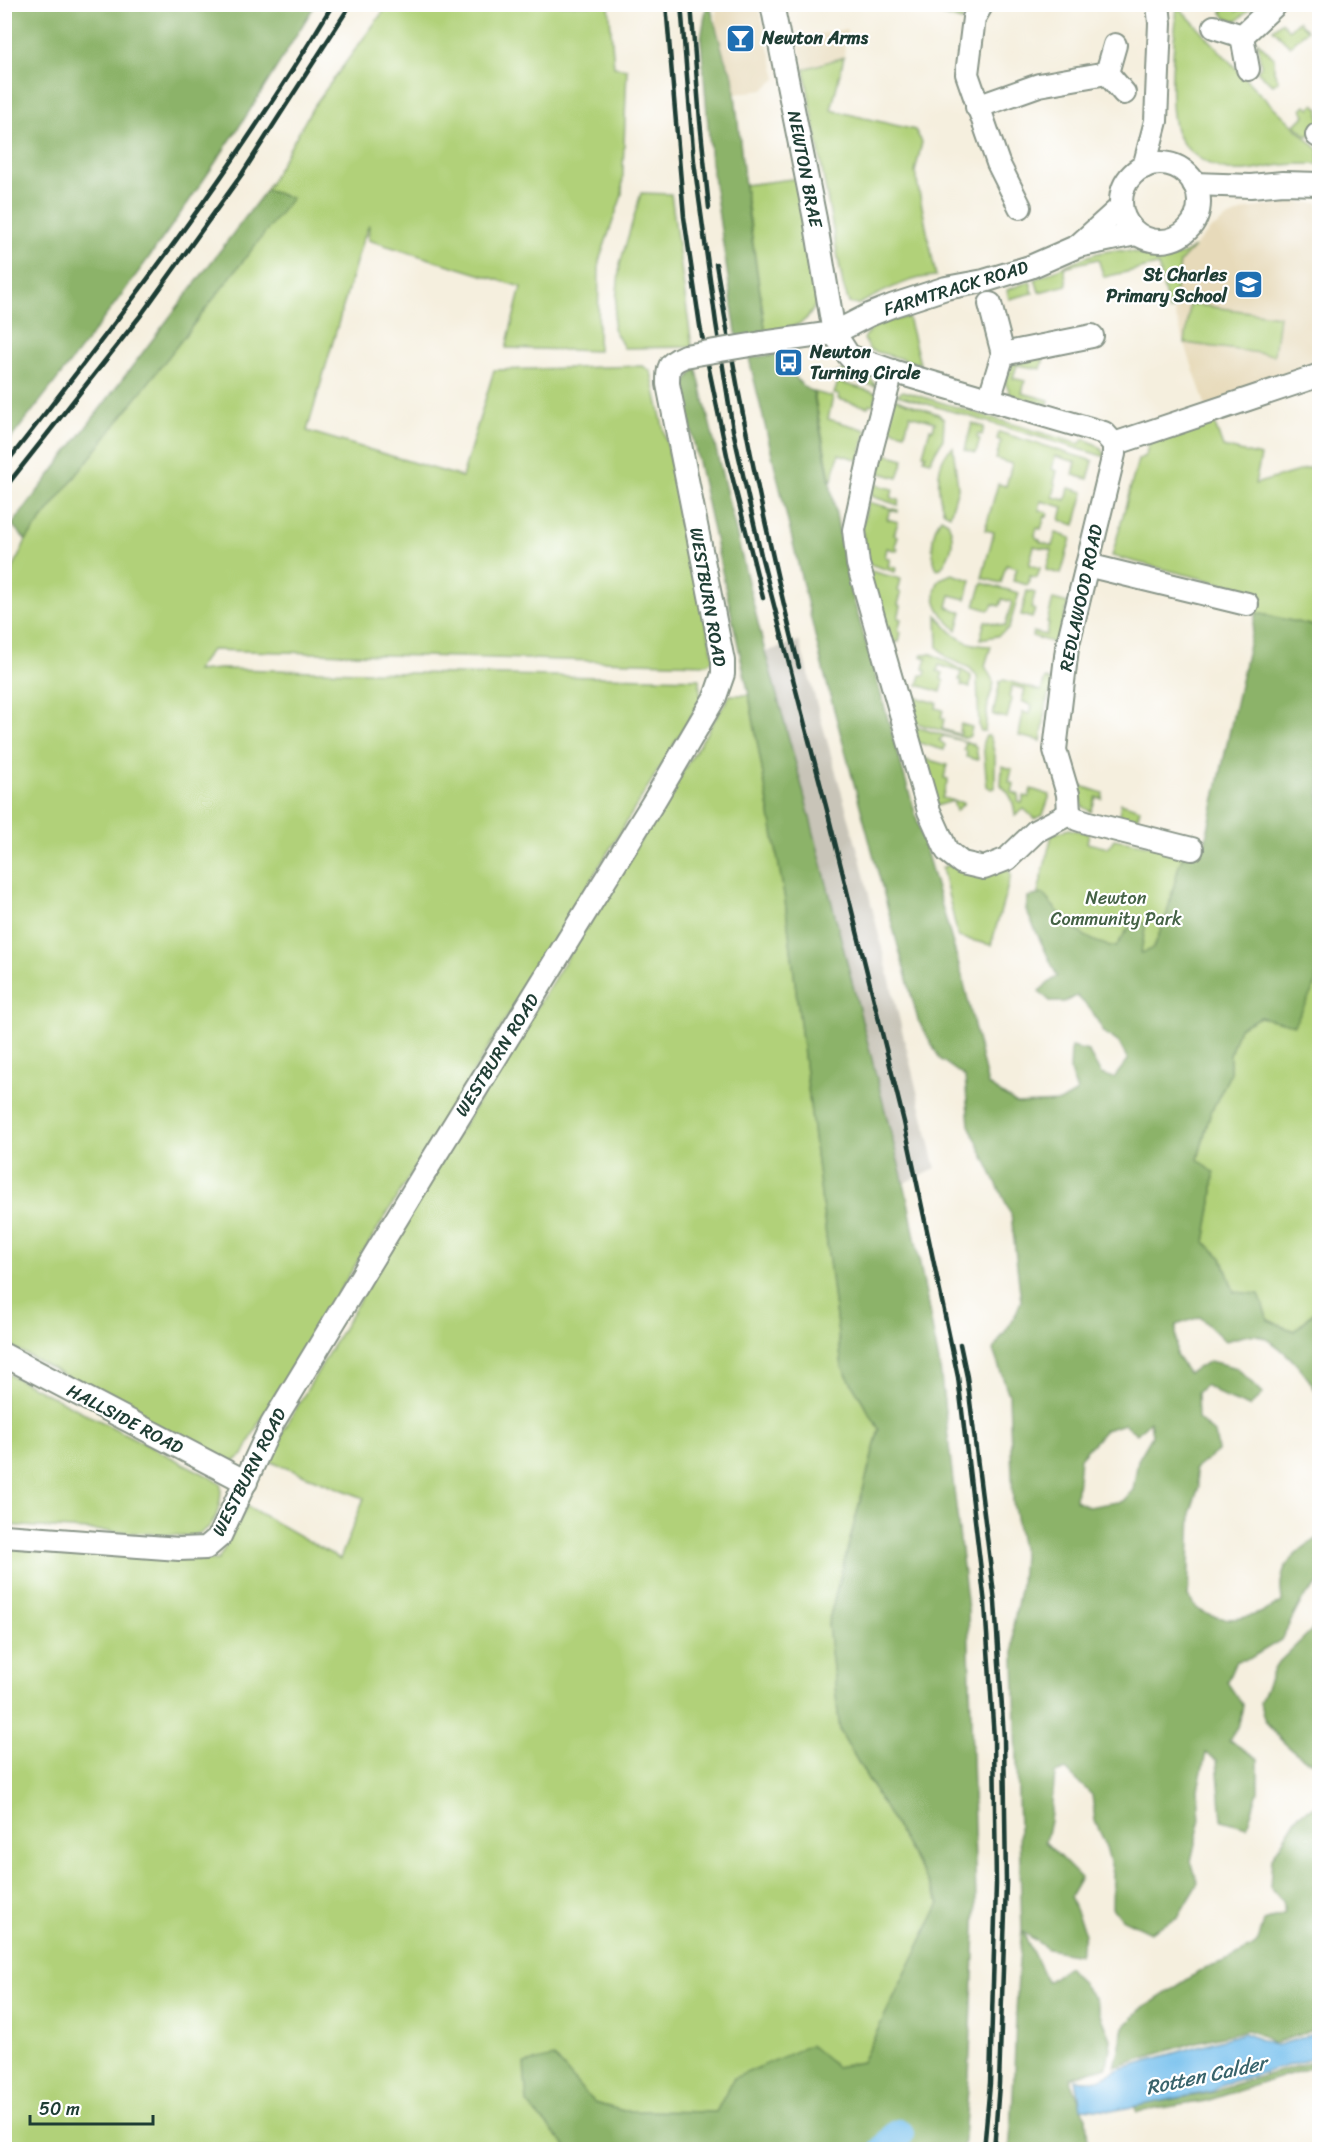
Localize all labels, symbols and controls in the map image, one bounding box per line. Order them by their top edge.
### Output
bar icon: Newton Arms [725,22,757,54]
place label: Newton Arms [761,22,869,54]
street label: NEWTON BRAE [778,108,832,231]
street label: FARMTRACK ROAD [880,251,1033,325]
place label: St Charles Primary School [1106,259,1228,312]
school or university icon: St Charles Primary School [1232,269,1264,301]
place label: Newton Turning Circle [809,336,921,389]
bus stop icon: Newton Turning Circle [773,346,805,378]
street label: REDLAWOOD ROAD [1050,521,1112,674]
street label: WESTBURN ROAD [680,525,736,669]
park label: Newton Community Park [1050,882,1182,935]
street label: WESTBURN ROAD [446,987,548,1123]
street label: HALLSIDE ROAD [61,1375,189,1463]
street label: WESTBURN ROAD [203,1402,295,1542]
water label: Rotten Calder [1143,2045,1273,2105]
scale bar [30,2088,153,2126]
text: 50 m [39,2093,80,2125]

